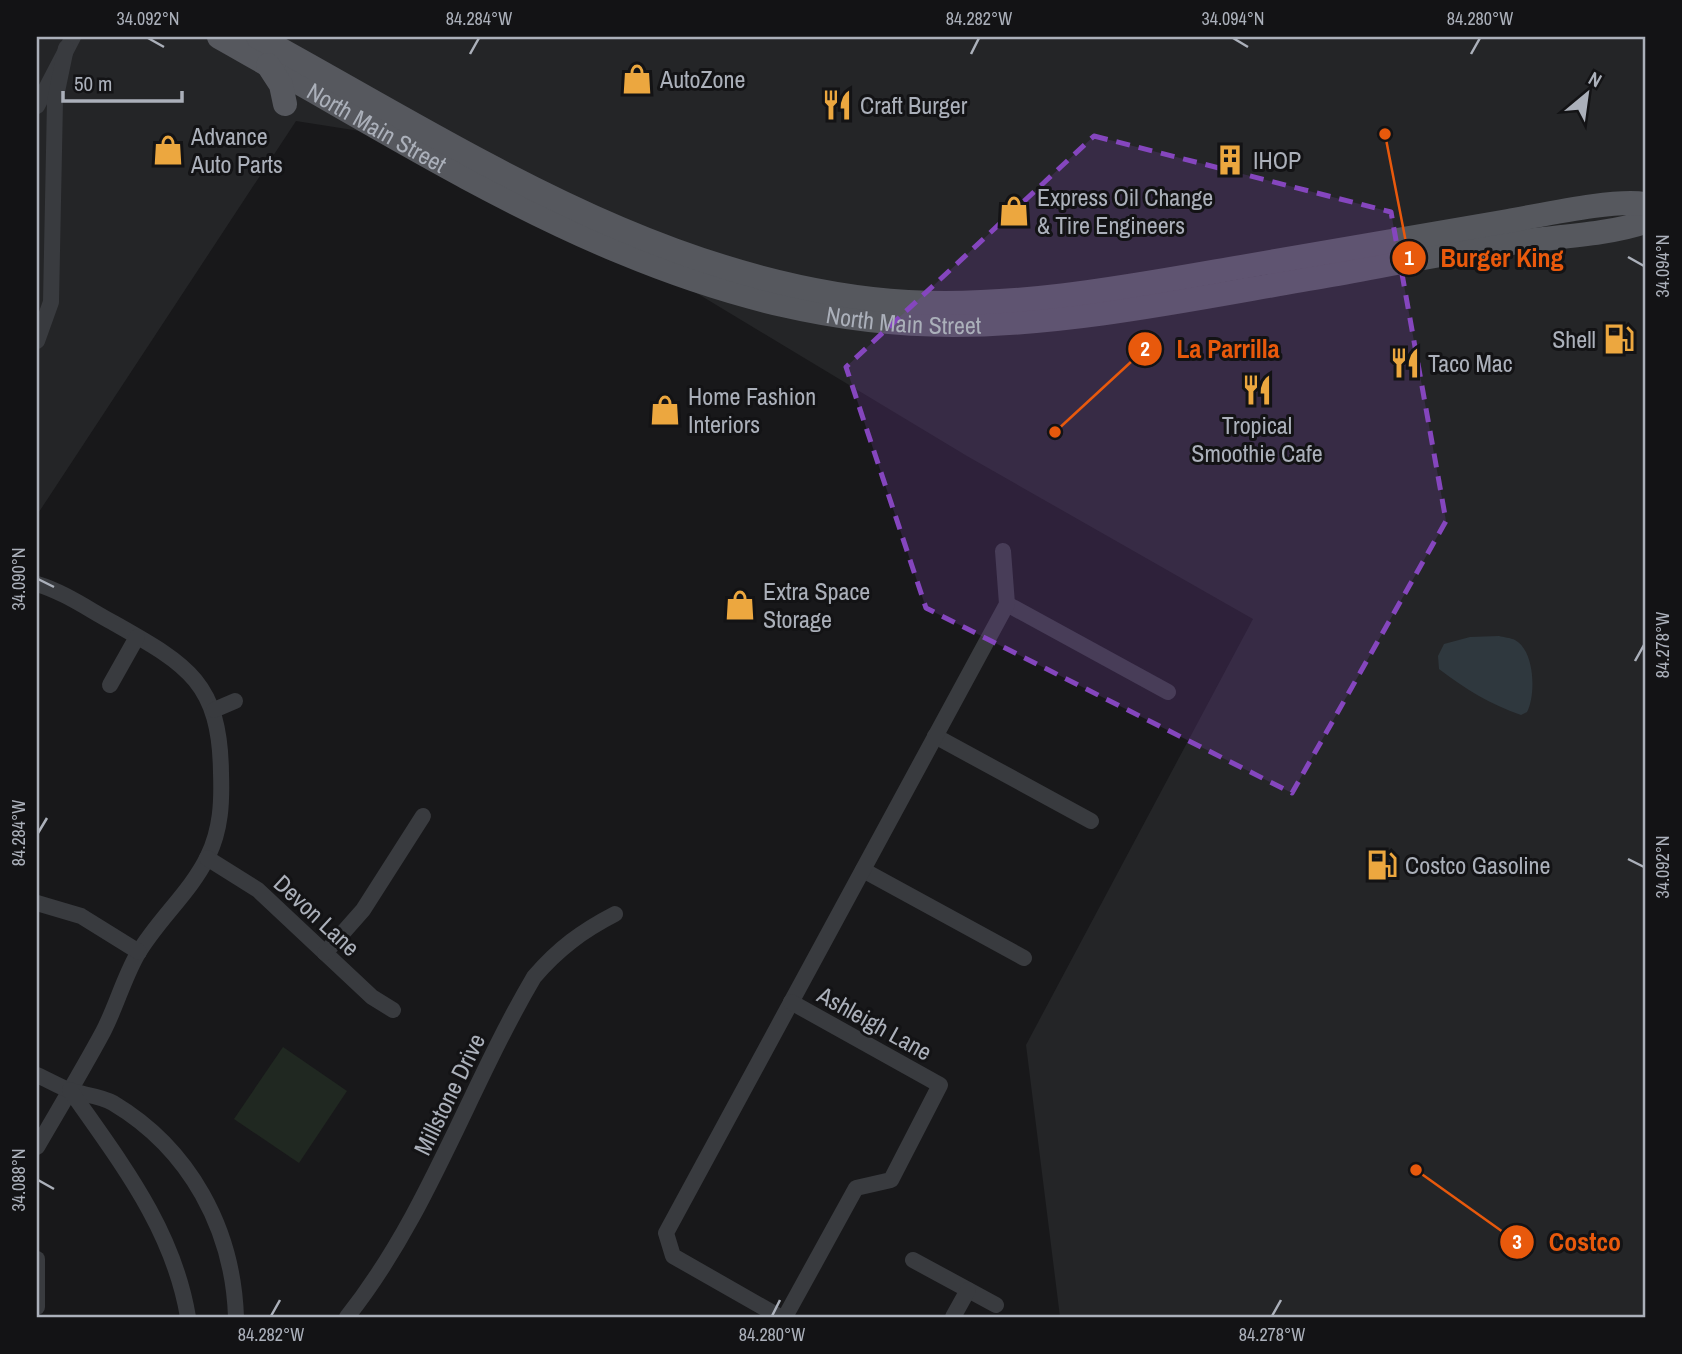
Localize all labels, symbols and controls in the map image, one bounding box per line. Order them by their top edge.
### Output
text: 34.092°N [117,6,180,31]
text: 84.284°W [446,6,512,31]
text: 84.282°W [946,6,1012,31]
text: 34.094°N [1202,6,1265,31]
text: 84.280°W [1447,6,1513,31]
scale bar [63,60,182,104]
north arrow [1552,60,1622,130]
shop icon: AutoZone [620,62,654,96]
place label: AutoZone [659,63,745,95]
text: N [1584,65,1606,93]
text: 50 m [74,69,112,98]
street label: North Main Street [301,75,453,180]
restaurant icon: Craft Burger [820,88,854,122]
place label: Craft Burger [860,89,968,121]
place label: Advance Auto Parts [190,120,283,180]
shop icon: Advance Auto Parts [151,133,185,167]
building icon: IHOP [1213,143,1247,177]
place label: IHOP [1253,144,1301,176]
place label: Express Oil Change & Tire Engineers [1037,181,1213,241]
shop icon: Express Oil Change & Tire Engineers [997,194,1031,228]
callout: Burger King [1392,235,1578,282]
text: 34.094°N [1650,235,1675,298]
text: Burger King [1440,240,1564,275]
text: 1 [1404,243,1414,272]
street label: North Main Street [824,298,982,341]
fuel station icon: Shell [1602,322,1636,356]
place label: Shell [1552,323,1596,355]
callout: La Parrilla [1128,325,1294,372]
text: La Parrilla [1176,331,1280,366]
text: 2 [1140,334,1150,363]
restaurant icon: Taco Mac [1388,346,1422,380]
place label: Taco Mac [1428,347,1513,379]
restaurant icon: Tropical Smoothie Cafe [1240,373,1274,407]
place label: Home Fashion Interiors [688,380,816,440]
shop icon: Home Fashion Interiors [648,393,682,427]
place label: Tropical Smoothie Cafe [1191,409,1323,469]
text: 34.090°N [6,548,31,611]
place label: Extra Space Storage [763,575,870,635]
shop icon: Extra Space Storage [723,588,757,622]
text: 84.278°W [1650,612,1675,678]
text: 84.284°W [6,800,31,866]
text: 34.092°N [1650,836,1675,899]
fuel station icon: Costco Gasoline [1365,848,1399,882]
place label: Costco Gasoline [1405,849,1551,881]
street label: Devon Lane [267,867,367,963]
street label: Ashleigh Lane [811,978,938,1067]
street label: Millstone Drive [406,1028,492,1160]
text: 34.088°N [6,1149,31,1212]
callout: Costco [1500,1218,1635,1265]
text: Costco [1549,1224,1621,1259]
text: 3 [1512,1227,1522,1256]
text: 84.282°W [238,1322,304,1347]
text: 84.280°W [739,1322,805,1347]
text: 84.278°W [1239,1322,1305,1347]

